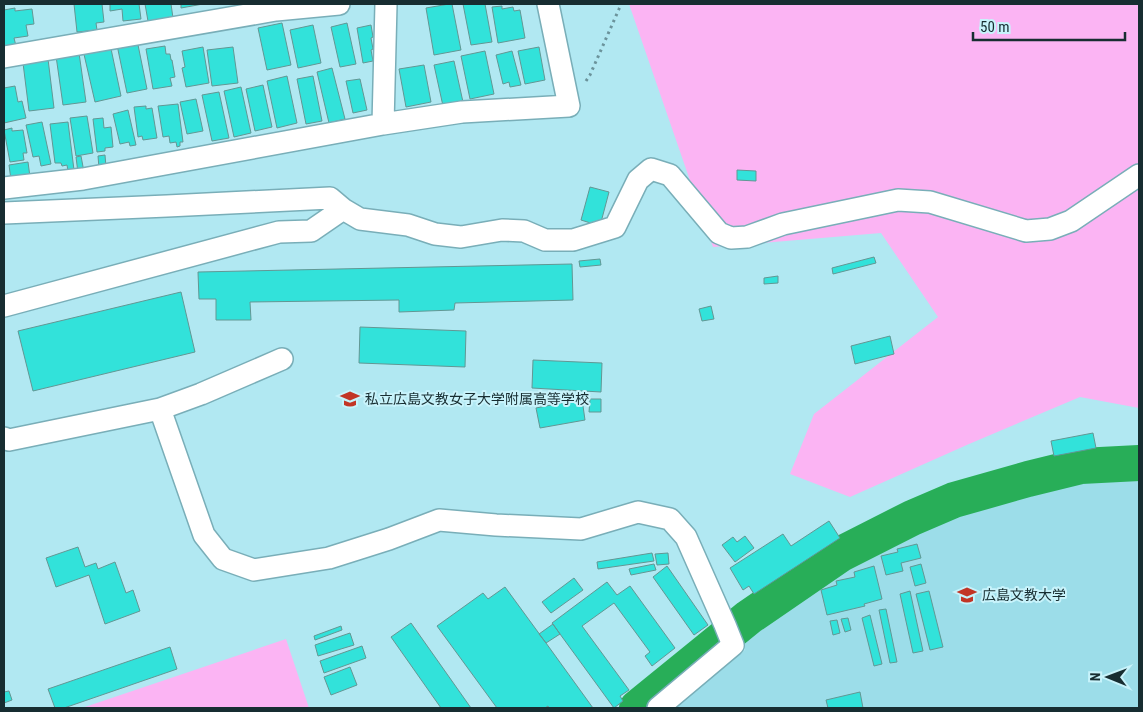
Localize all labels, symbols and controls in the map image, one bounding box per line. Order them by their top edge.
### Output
scale bar [973,10,1126,42]
text: 50 m [980,18,1010,36]
school or university icon: 私立広島文教女子大学附属高等学校 [339,388,361,410]
place label: 私立広島文教女子大学附属高等学校 [365,391,589,407]
school or university icon: 広島文教大学 [956,584,978,606]
place label: 広島文教大学 [982,587,1066,603]
north arrow [1083,652,1133,702]
text: N [1087,672,1103,681]

